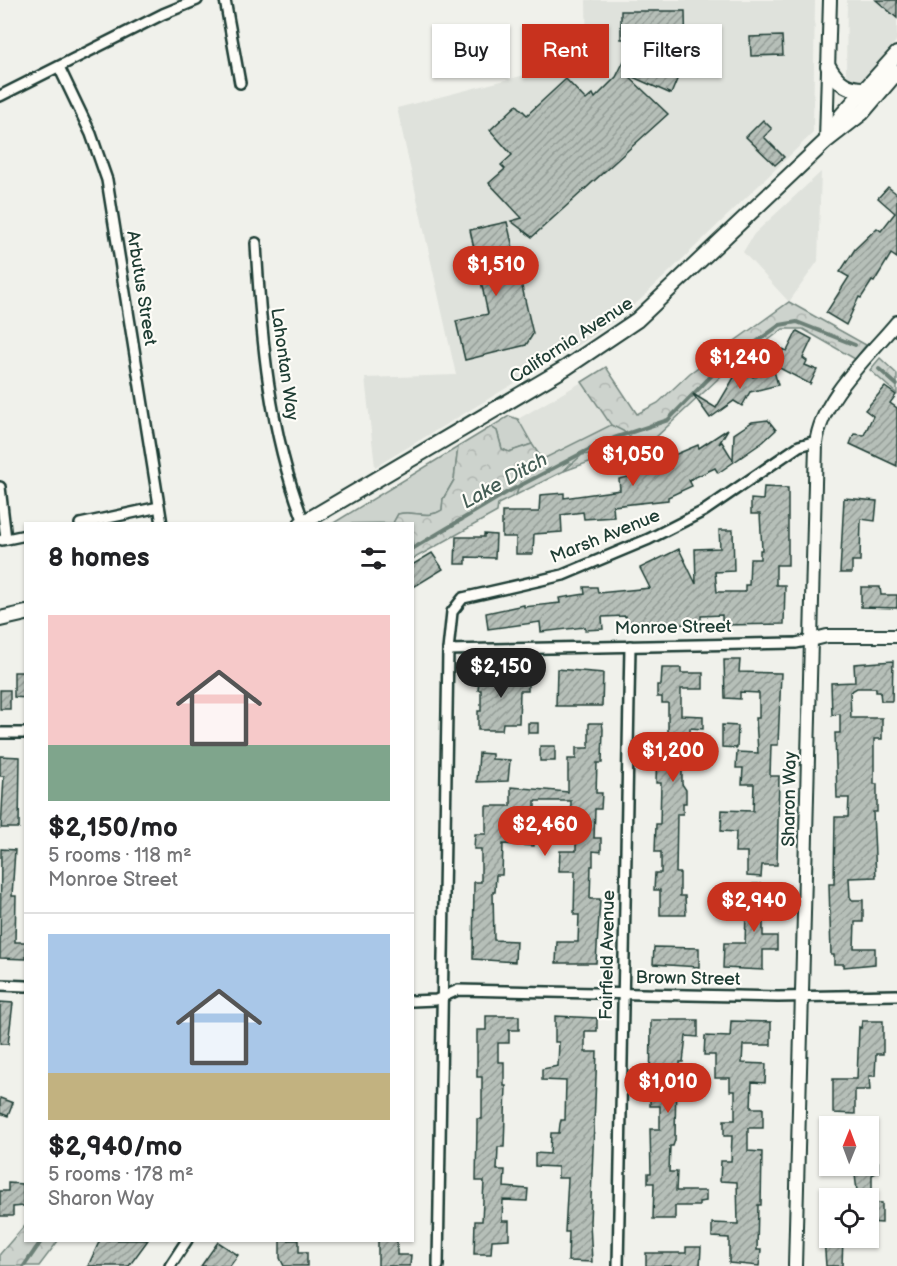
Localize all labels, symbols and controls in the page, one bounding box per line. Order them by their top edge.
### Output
chip: Buy [432,24,510,78]
chip: Rent [522,24,609,78]
chip: Filters [621,24,722,78]
street label: Arbutus Street [122,229,161,347]
pin: $1,510 [447,246,545,297]
text: $1,510 [467,253,525,277]
street label: California Avenue [506,293,637,388]
street label: Lahontan Way [266,306,303,423]
pin: $1,240 [691,339,789,390]
text: $1,240 [709,346,771,370]
pin: $1,050 [584,436,682,487]
text: $1,050 [602,443,664,467]
water label: Lake Ditch [457,447,552,514]
street label: Marsh Avenue [547,505,663,568]
icon: filters [357,542,390,575]
text: 8 homes [48,543,150,574]
street label: Monroe Street [614,616,732,639]
pin: $2,150 [452,648,550,699]
icon: home [165,654,273,762]
text: $2,150 [470,655,532,679]
pin: $1,200 [624,732,722,783]
text: $1,200 [642,739,704,763]
street label: Sharon Way [778,750,801,847]
pin: $2,460 [496,806,594,857]
text: $2,150/mo [48,813,178,844]
text: $2,460 [512,813,578,837]
text: 5 rooms · 118 m² [48,844,192,868]
text: Monroe Street [48,868,178,892]
pin: $2,940 [705,882,803,933]
text: $2,940 [721,889,787,913]
street label: Fairfield Avenue [596,890,619,1020]
street label: Brown Street [635,967,741,990]
icon: home [165,973,273,1081]
pin: $1,010 [619,1063,717,1114]
text: $1,010 [638,1070,698,1094]
north arrow [819,1116,879,1176]
map controls [819,1116,879,1248]
text: $2,940/mo [48,1132,182,1163]
text: 5 rooms · 178 m² [48,1163,194,1187]
text: Sharon Way [48,1187,154,1211]
button: locate [819,1188,879,1248]

